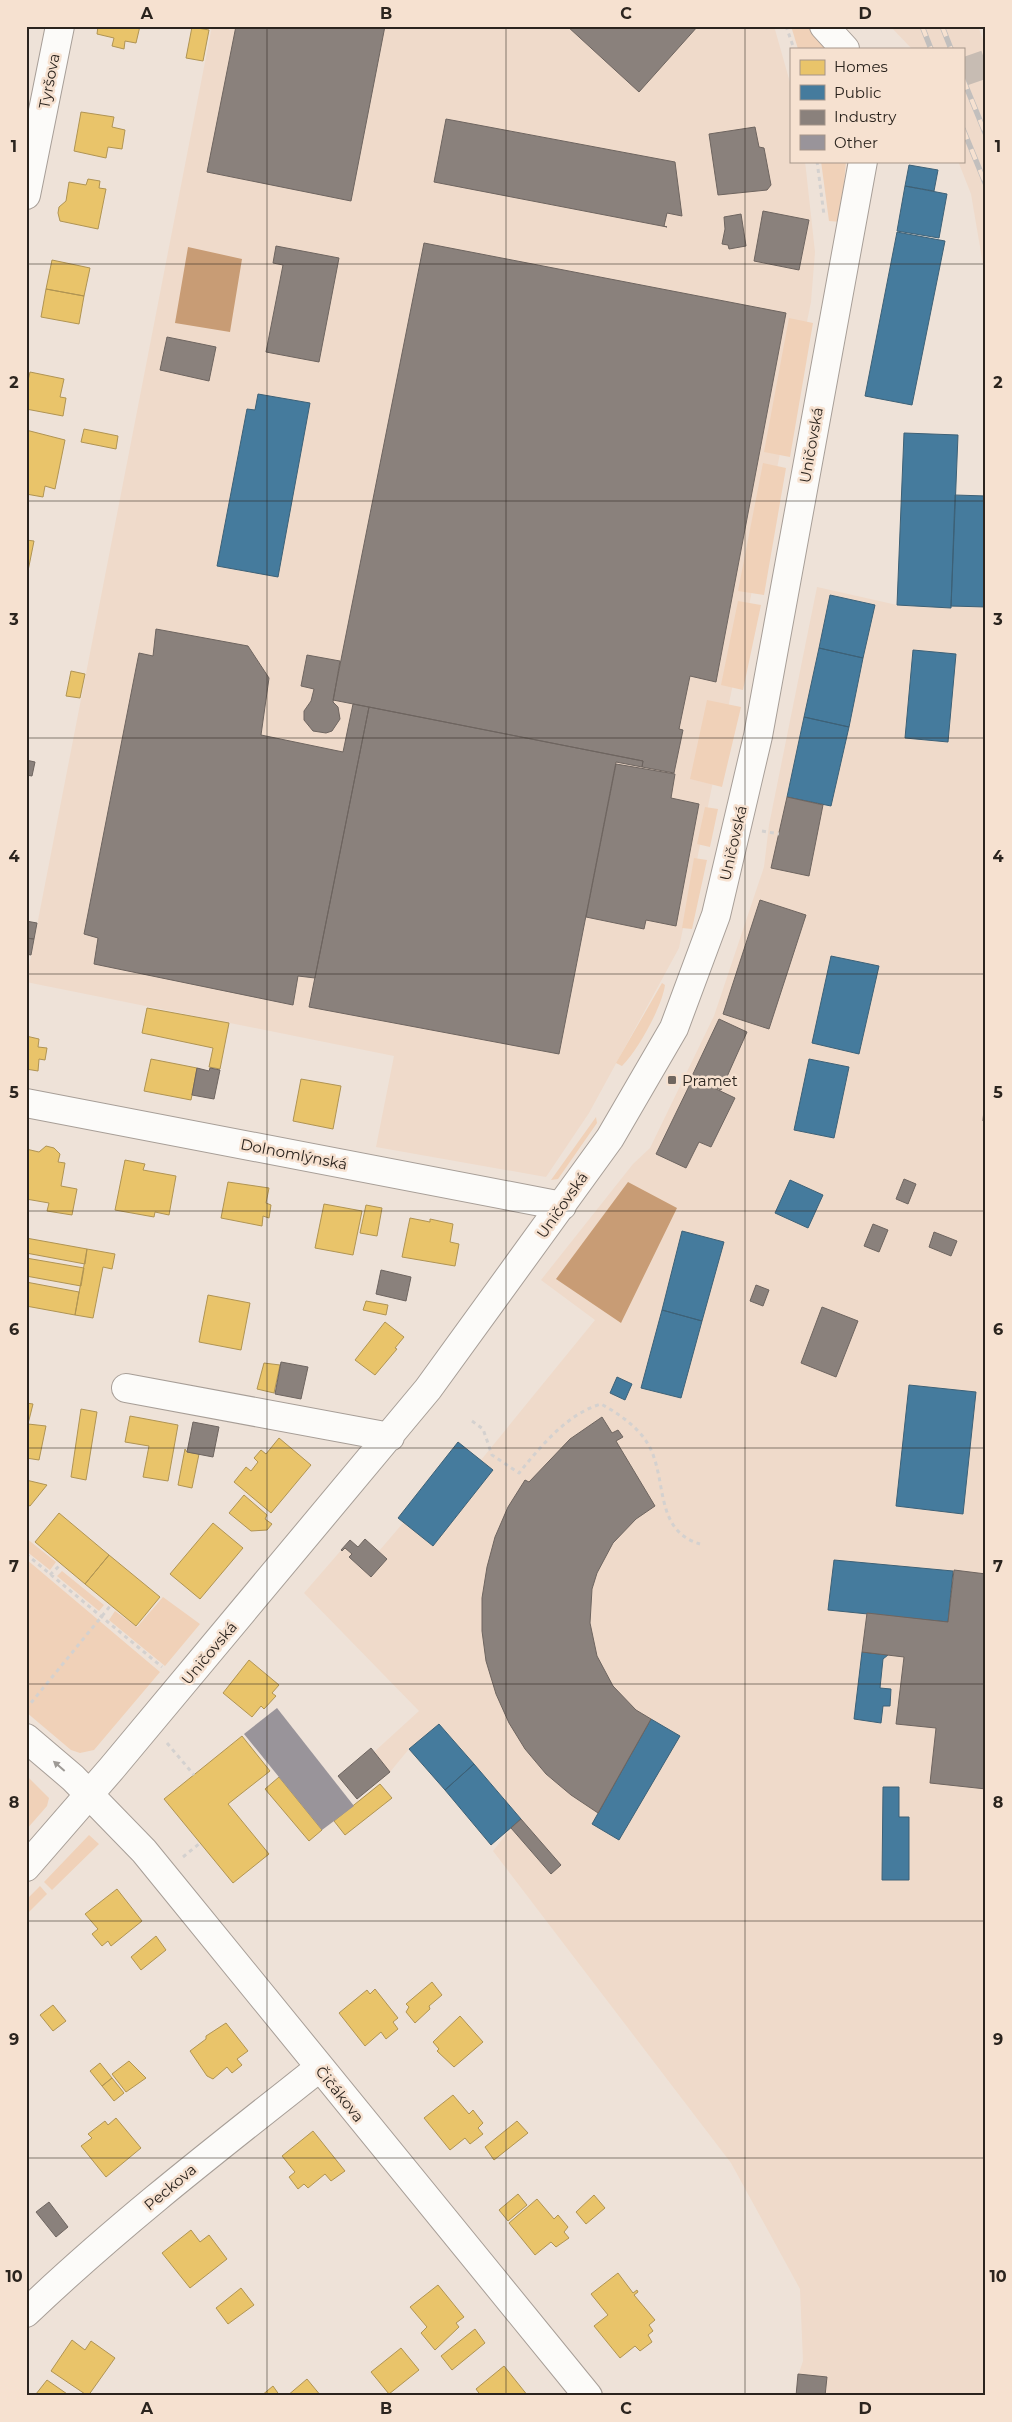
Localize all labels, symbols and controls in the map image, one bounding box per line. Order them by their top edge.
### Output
text: A [140,4,154,23]
text: B [380,4,392,23]
text: C [620,4,632,23]
text: D [858,4,872,23]
legend [790,48,964,162]
street label: Tyršova [34,52,64,110]
text: Homes [834,57,888,76]
text: Public [834,83,882,102]
text: Industry [834,107,897,126]
text: Other [834,133,878,152]
text: 1 [11,137,17,156]
text: 1 [995,137,1001,156]
text: 2 [9,373,19,392]
text: 2 [993,373,1003,392]
street label: Uničovská [795,406,827,484]
text: 3 [8,610,19,629]
text: 3 [992,610,1003,629]
street label: Uničovská [715,804,751,882]
text: 4 [8,847,20,866]
text: 4 [992,847,1004,866]
place label: Pramet [682,1071,738,1090]
marker: Pramet [666,1074,678,1086]
text: 5 [9,1083,19,1102]
text: 5 [993,1083,1003,1102]
street label: Dolnomlýnská [239,1134,349,1174]
street label: Uničovská [532,1168,592,1242]
text: 6 [9,1320,19,1339]
text: 6 [993,1320,1003,1339]
text: 7 [9,1557,19,1576]
text: 7 [993,1557,1003,1576]
street label: Uničovská [177,1618,241,1688]
one-way arrow [53,1760,66,1771]
text: 8 [9,1793,19,1812]
text: 8 [993,1793,1003,1812]
text: 9 [9,2030,19,2049]
text: 9 [993,2030,1003,2049]
street label: Čičákova [312,2062,368,2126]
street label: Peckova [140,2160,200,2214]
text: 10 [5,2267,23,2286]
text: 10 [989,2267,1007,2286]
text: A [140,2399,154,2418]
text: B [380,2399,392,2418]
text: C [620,2399,632,2418]
text: D [858,2399,872,2418]

